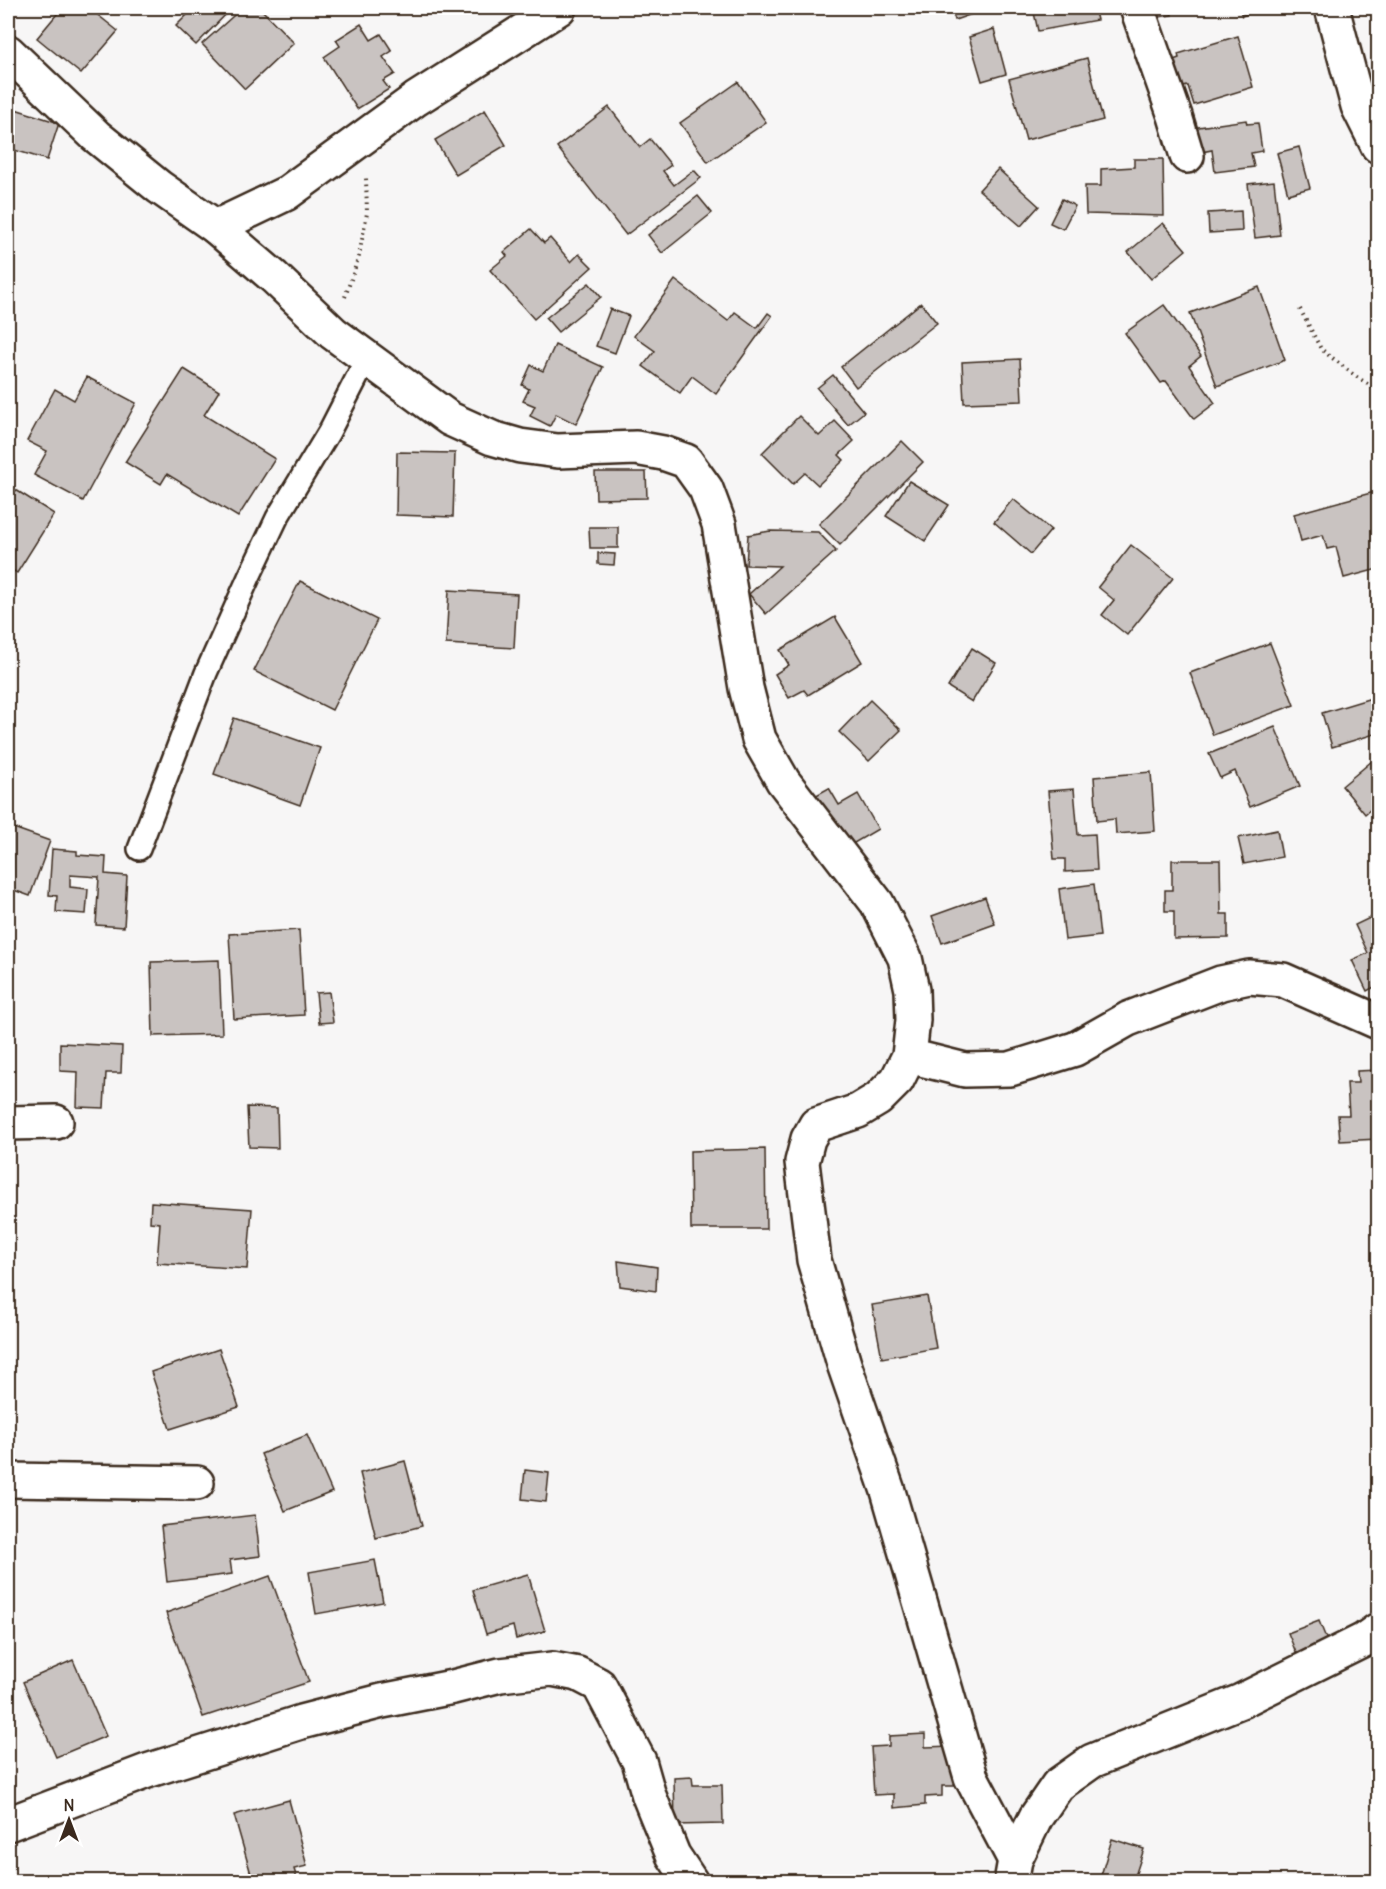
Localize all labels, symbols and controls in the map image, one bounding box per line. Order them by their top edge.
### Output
north arrow [39,1790,99,1850]
text: N [63,1795,75,1815]

